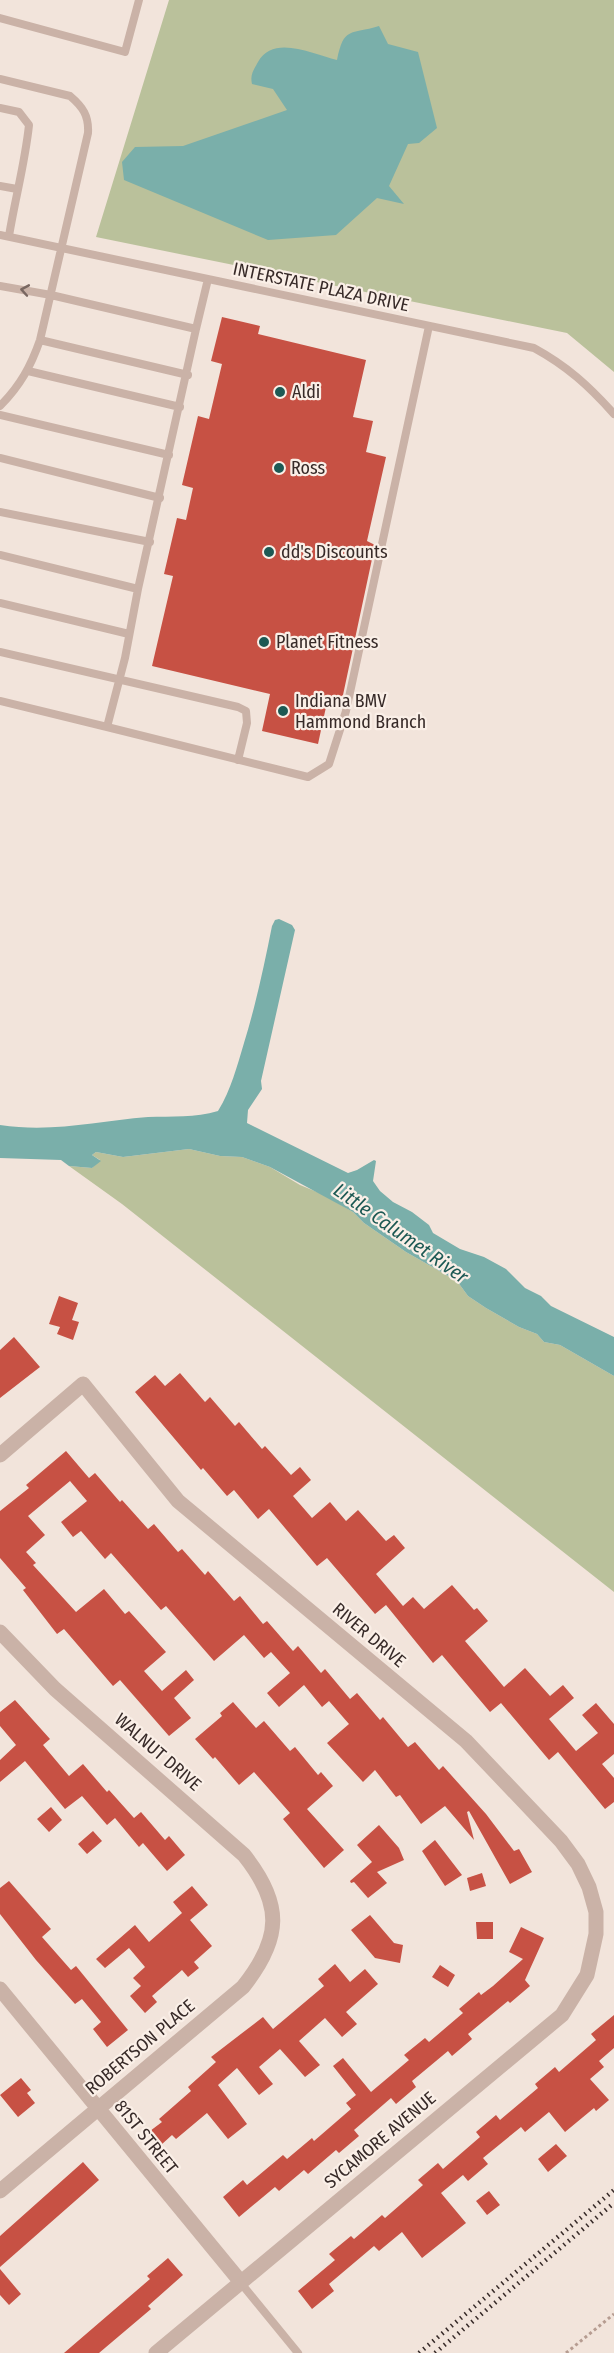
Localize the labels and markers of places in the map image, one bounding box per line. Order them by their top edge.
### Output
place label: Aldi [292,381,320,403]
marker: Aldi [273,385,287,399]
place label: Ross [291,457,326,479]
marker: Ross [272,461,286,475]
place label: dd's Discounts [281,541,388,563]
marker: dd's Discounts [262,545,276,559]
place label: Planet Fitness [276,631,379,653]
marker: Planet Fitness [257,635,271,649]
place label: Indiana BMV Hammond Branch [295,690,426,733]
marker: Indiana BMV Hammond Branch [276,704,290,718]

